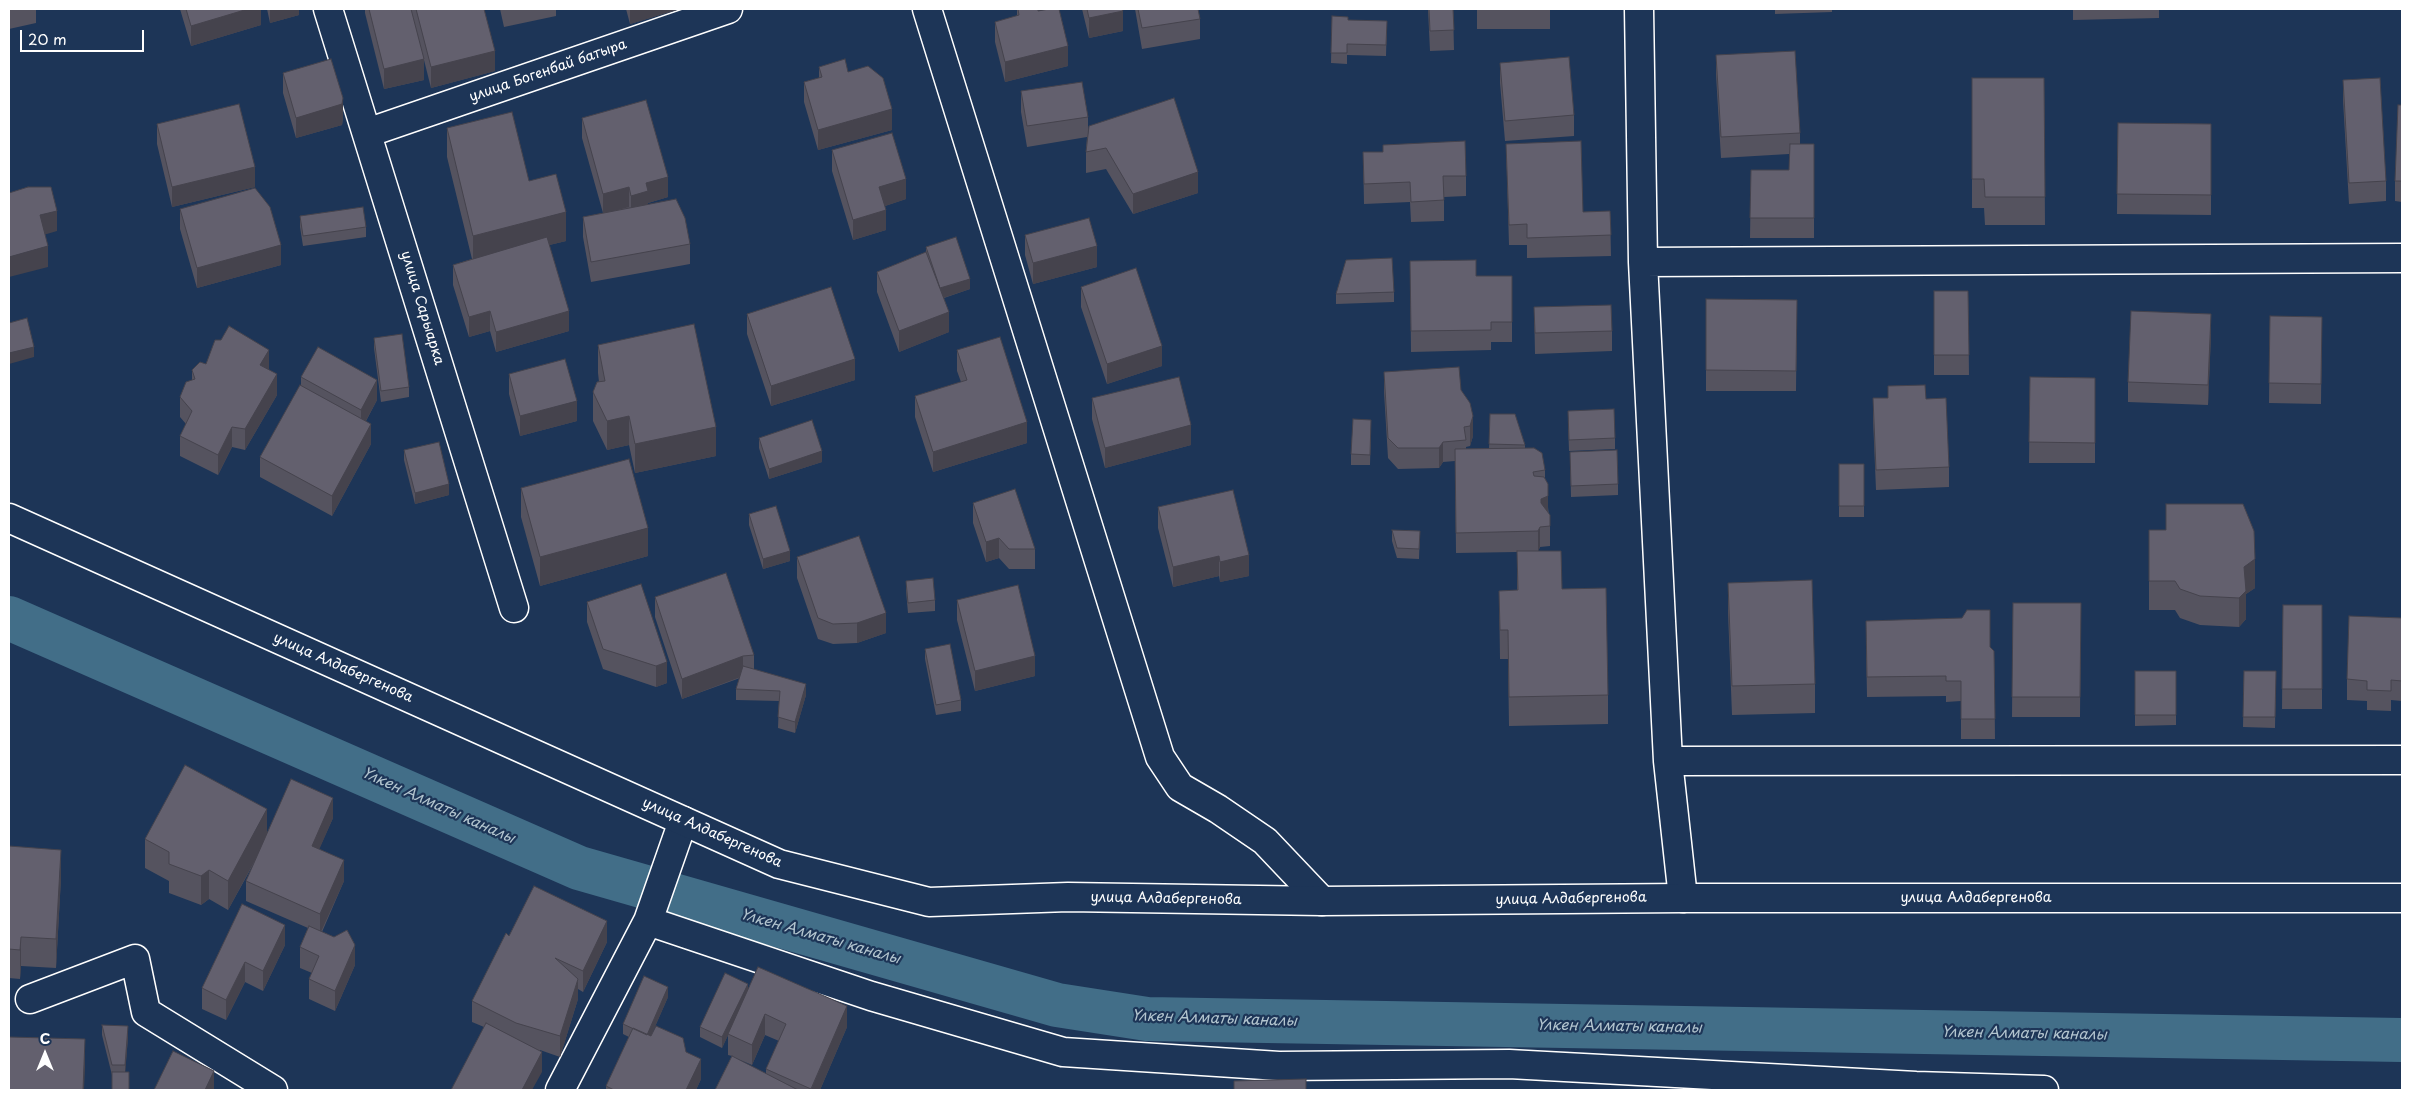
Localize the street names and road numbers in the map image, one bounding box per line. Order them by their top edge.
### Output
street label: улица Богенбай батыра [467,36,629,106]
street label: улица Сарыарка [397,249,447,367]
street label: улица Алдабергенова [271,630,415,706]
street label: улица Алдабергенова [640,795,784,871]
street label: улица Алдабергенова [1090,889,1242,909]
street label: улица Алдабергенова [1495,889,1647,909]
street label: улица Алдабергенова [1900,890,2052,906]

